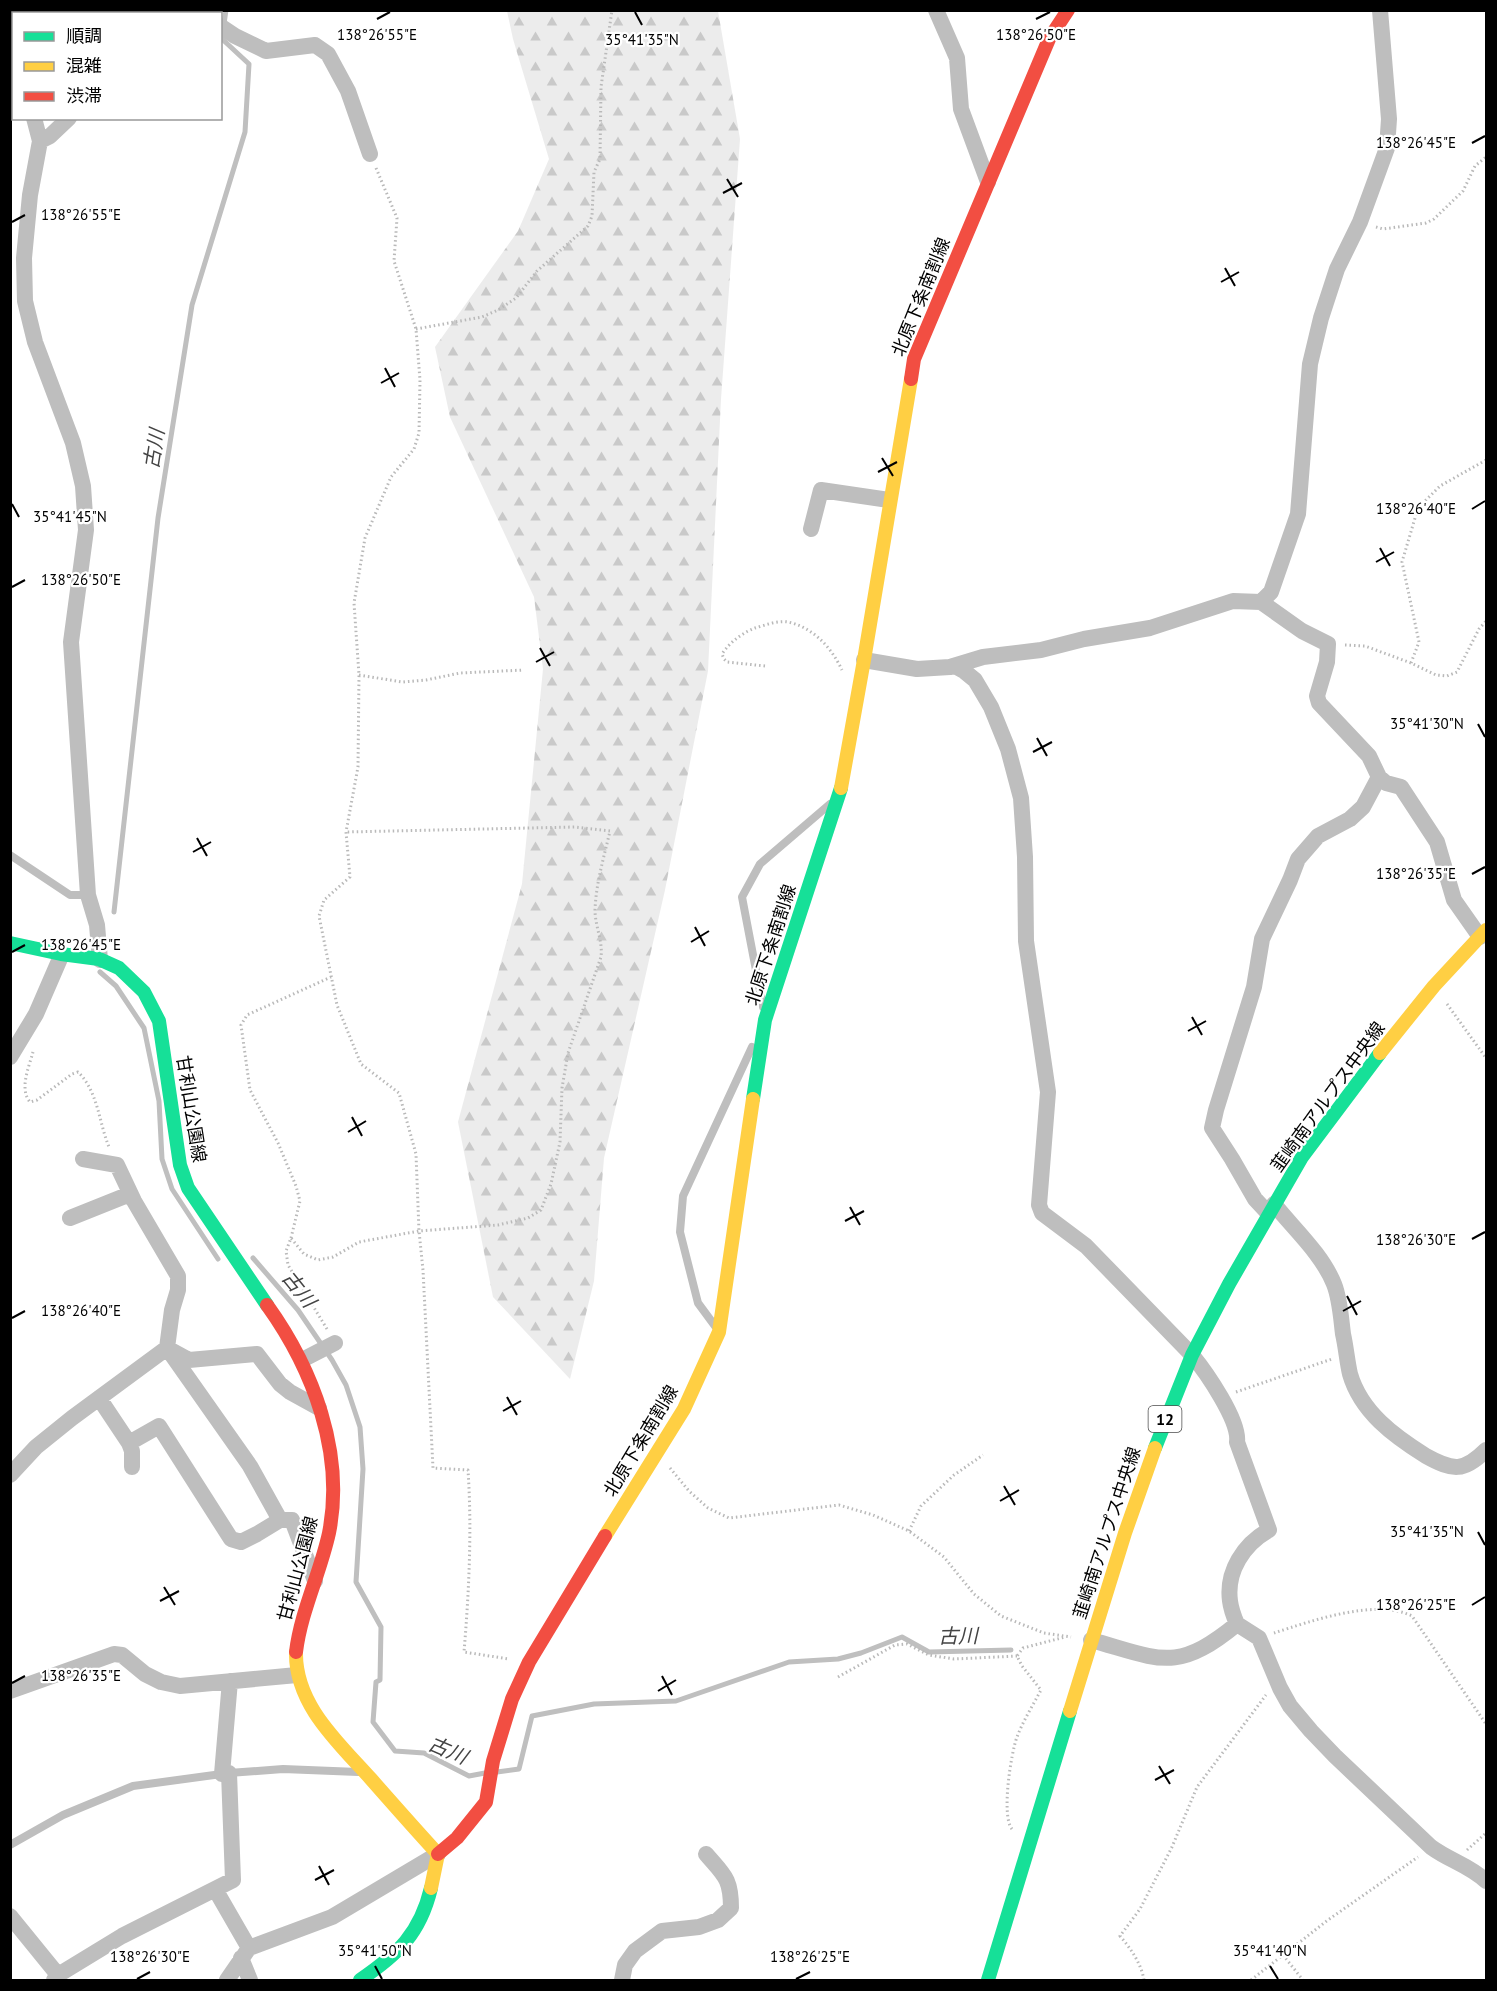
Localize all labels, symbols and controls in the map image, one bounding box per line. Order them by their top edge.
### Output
legend [12,12,222,120]
text: 順調 [66,24,102,47]
text: 138°26'55"E [337,25,417,44]
text: 138°26'50"E [996,25,1076,44]
text: 35°41'35"N [605,30,679,49]
text: 混雑 [66,54,102,77]
text: 渋滞 [66,84,102,107]
text: 138°26'45"E [1376,133,1456,152]
text: 138°26'55"E [41,205,121,224]
street label: 北原下条南割線 [886,234,955,360]
water label: 古川 [138,425,170,471]
text: 138°26'40"E [1376,499,1456,518]
text: 35°41'45"N [33,507,107,526]
text: 138°26'50"E [41,570,121,589]
text: 35°41'30"N [1390,714,1464,733]
text: 138°26'35"E [1376,864,1456,883]
street label: 北原下条南割線 [740,881,801,1008]
text: 138°26'45"E [41,935,121,954]
street label: 韮崎南アルプス中央線 [1265,1017,1390,1176]
street label: 甘利山公園線 [172,1054,211,1164]
text: 138°26'30"E [1376,1230,1456,1249]
water label: 古川 [276,1265,323,1314]
text: 138°26'40"E [41,1301,121,1320]
street label: 北原下条南割線 [598,1381,683,1501]
road number: 12 [1148,1406,1182,1432]
street label: 韮崎南アルプス中央線 [1068,1444,1145,1622]
street label: 甘利山公園線 [272,1514,323,1624]
text: 35°41'35"N [1390,1522,1464,1541]
text: 138°26'25"E [1376,1595,1456,1614]
water label: 古川 [938,1623,980,1649]
text: 138°26'35"E [41,1666,121,1685]
water label: 古川 [425,1730,473,1771]
text: 35°41'50"N [338,1941,412,1960]
text: 35°41'40"N [1233,1941,1307,1960]
text: 138°26'30"E [110,1947,190,1966]
text: 138°26'25"E [770,1947,850,1966]

